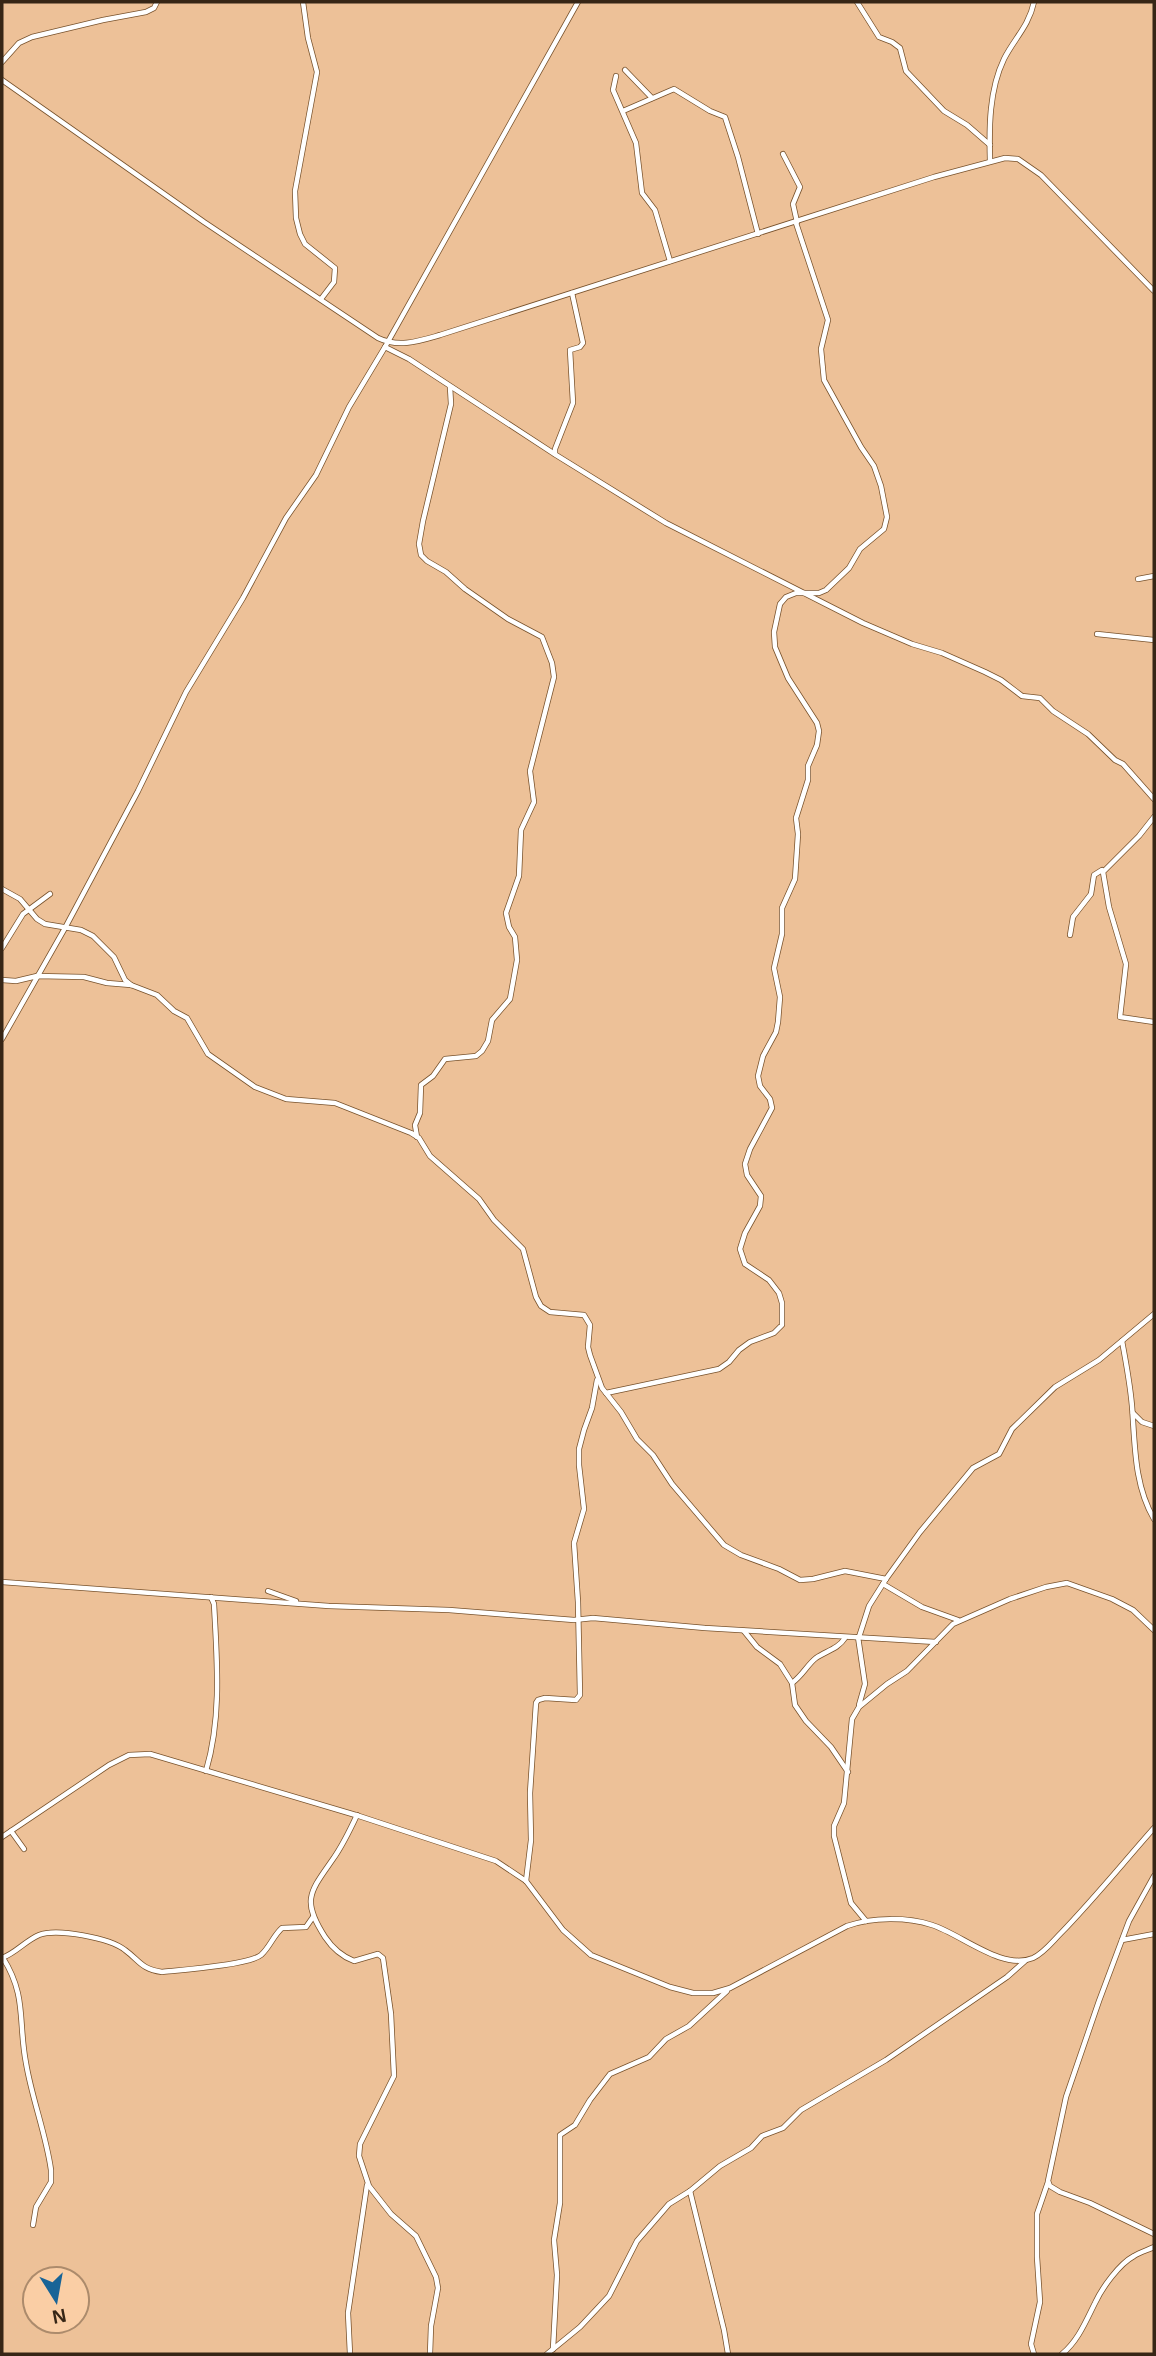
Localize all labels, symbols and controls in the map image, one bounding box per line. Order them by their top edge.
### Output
north arrow [21,2265,91,2335]
text: N [50,2305,68,2328]

